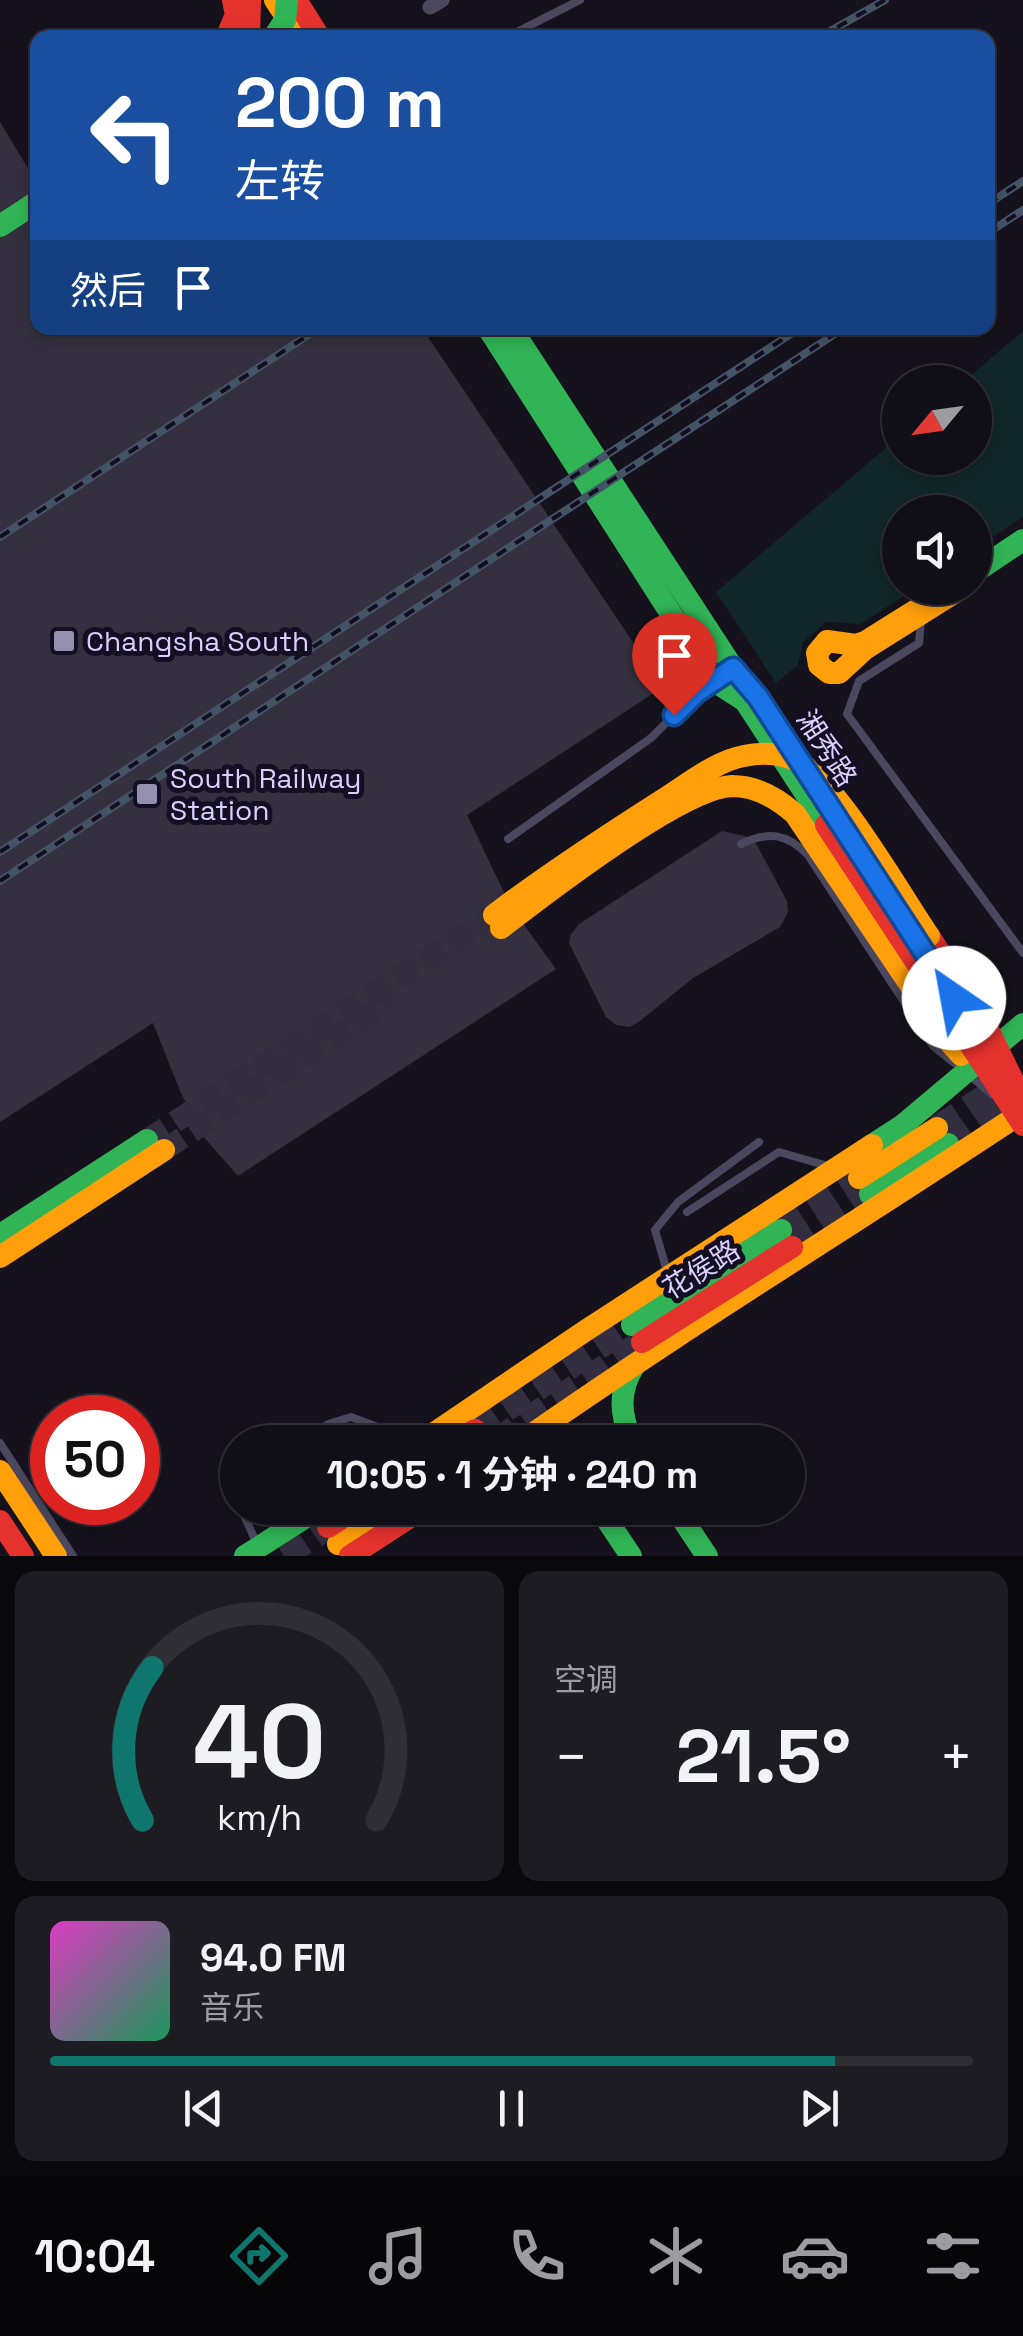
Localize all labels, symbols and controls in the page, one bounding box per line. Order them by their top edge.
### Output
text: 200 m [235,58,445,147]
icon: left [70,70,200,200]
text: 左转 [235,153,325,210]
icon: arrive [166,260,221,315]
text: 然后 [70,267,146,315]
north arrow [882,365,992,475]
map controls [882,365,992,605]
button: sound [882,495,992,605]
pin [632,613,717,716]
place label: Changsha South [86,623,309,659]
marker: Changsha South [51,628,77,654]
icon: arrive [647,628,702,683]
street label: 湘秀路 [789,703,865,793]
place label: South Railway Station [170,760,361,828]
marker: South Railway Station [134,781,160,807]
position arrow [902,946,1006,1050]
street label: 花侯路 [656,1231,746,1307]
speed limit sign: 50 [30,1395,160,1525]
text: 10:05 · 1 分钟 · 240 m [327,1451,698,1499]
text: 空调 [554,1660,618,1700]
text: 40 [193,1676,326,1808]
text: 21.5° [676,1708,851,1804]
text: − [554,1722,588,1792]
text: + [939,1722,973,1792]
text: km/h [217,1795,302,1840]
text: 94.0 FM [200,1934,347,1982]
text: 音乐 [200,1988,264,2028]
icon: previous [176,2081,231,2136]
icon: pause [484,2081,539,2136]
icon: next [792,2081,847,2136]
icon: directions [224,2221,294,2291]
icon: music [363,2221,433,2291]
icon: phone [502,2221,572,2291]
icon: climate [641,2221,711,2291]
icon: car [780,2221,850,2291]
icon: filters [918,2221,988,2291]
text: 10:04 [34,2228,155,2285]

